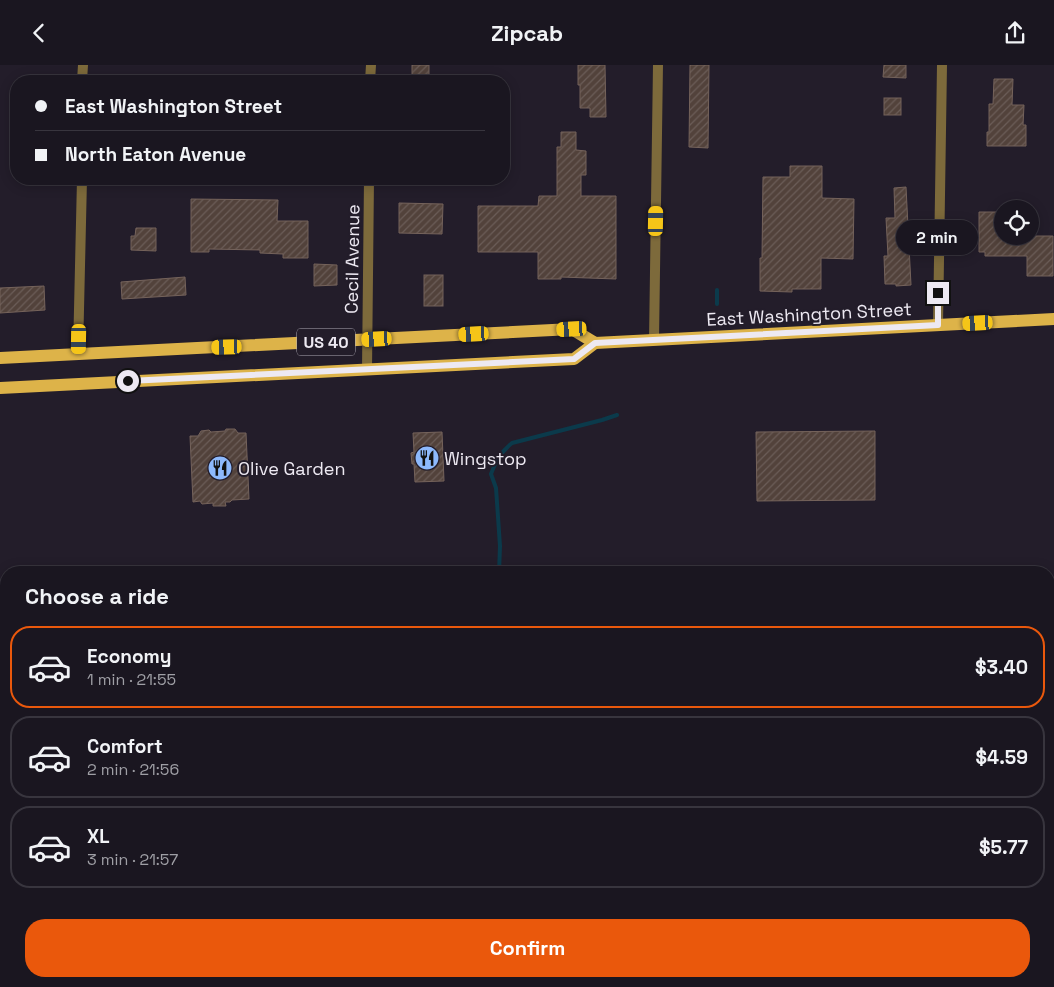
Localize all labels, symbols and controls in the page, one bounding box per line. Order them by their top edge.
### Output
icon: back [25,19,53,47]
text: Zipcab [491,19,563,47]
icon: share [1001,19,1029,47]
text: East Washington Street [65,94,282,119]
text: North Eaton Avenue [65,142,246,167]
map controls [994,200,1039,245]
button: locate [994,200,1039,245]
street label: Cecil Avenue [340,204,364,314]
car [648,206,663,236]
callout: 2 min [897,221,979,255]
text: 2 min [916,227,958,248]
route end [927,282,949,304]
street label: East Washington Street [706,297,912,331]
car [962,315,993,331]
car [556,321,587,337]
car [71,324,86,354]
car [458,326,489,342]
road number: US 40 [297,329,355,355]
car [361,331,392,347]
car [211,339,242,355]
route start [117,370,139,392]
restaurant icon: Wingstop [414,445,440,471]
place label: Wingstop [444,447,527,470]
restaurant icon: Olive Garden [207,455,233,481]
place label: Olive Garden [238,457,345,480]
text: Choose a ride [25,582,169,610]
text: Economy [87,644,171,669]
icon: car [27,645,72,690]
text: $3.40 [975,655,1028,680]
text: 1 min · 21:55 [87,669,176,690]
text: Comfort [87,734,163,759]
icon: car [27,735,72,780]
text: $4.59 [976,745,1028,770]
text: 2 min · 21:56 [87,759,179,780]
text: XL [87,824,110,849]
icon: car [27,825,72,870]
text: $5.77 [979,835,1028,860]
text: 3 min · 21:57 [87,849,178,870]
button: Confirm [25,919,1030,977]

